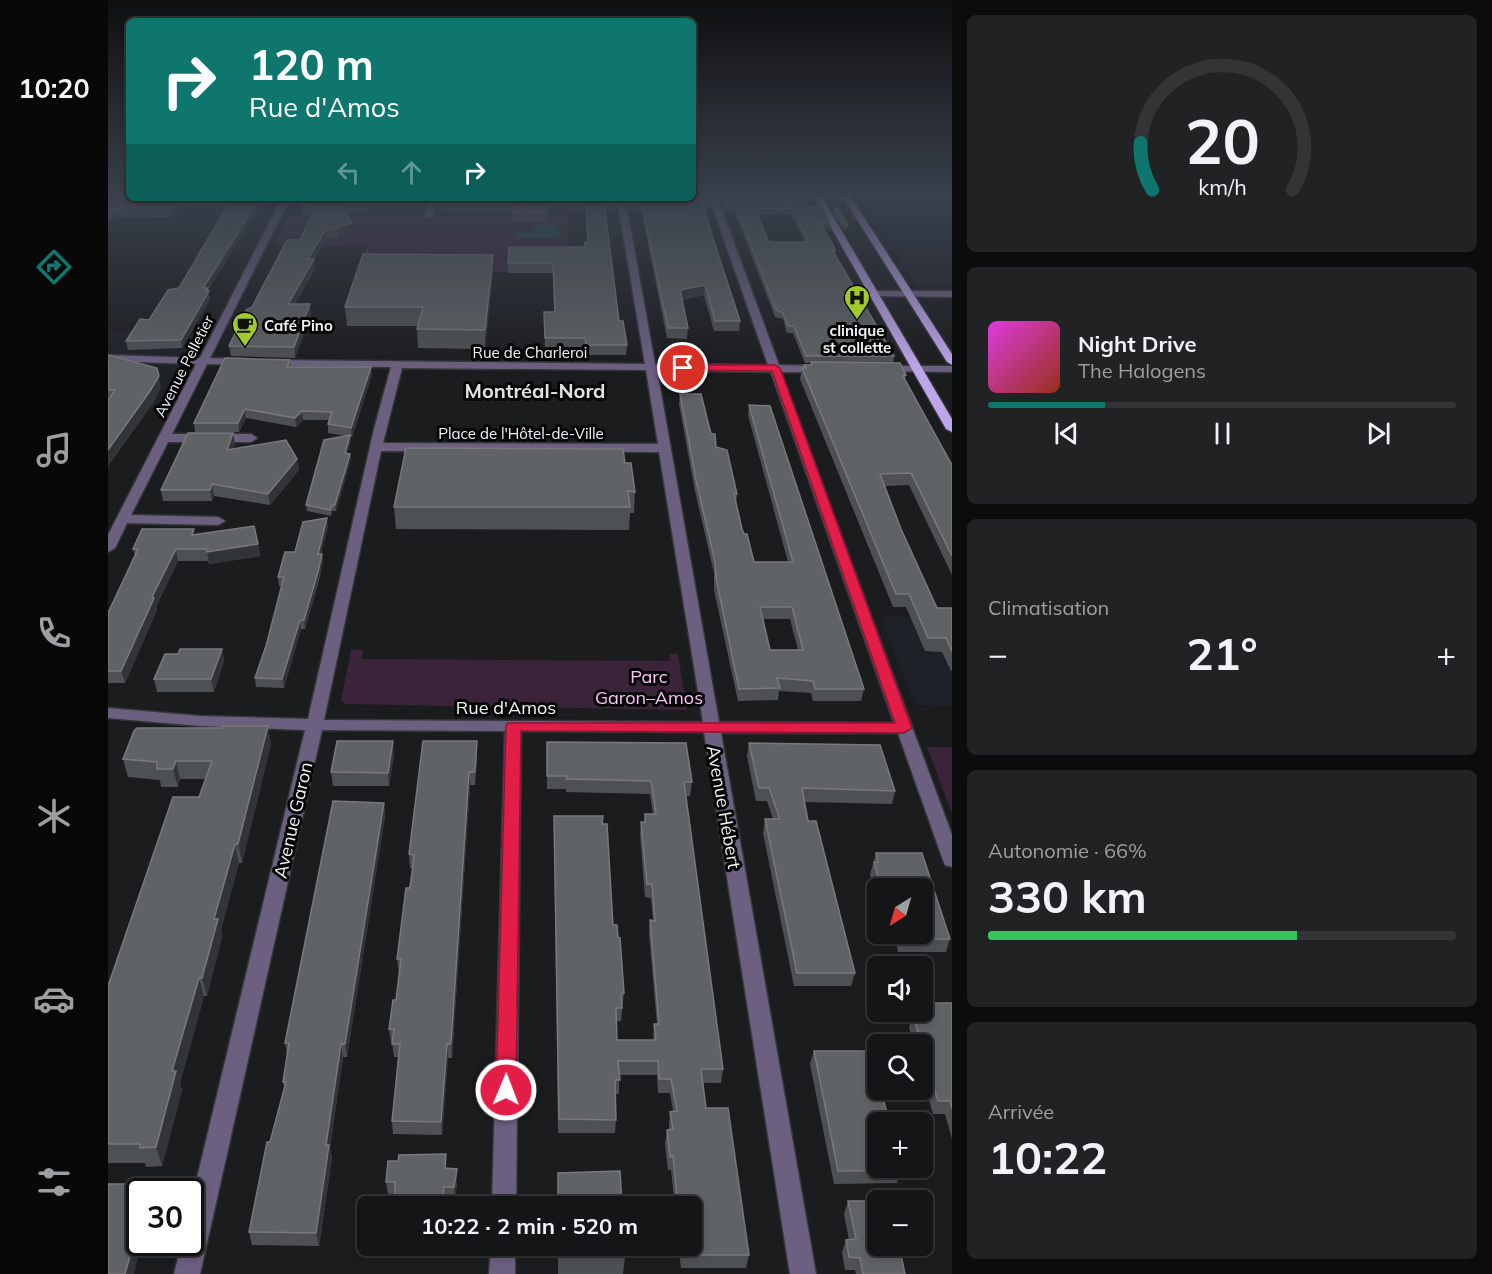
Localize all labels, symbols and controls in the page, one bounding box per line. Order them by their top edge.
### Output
text: 120 m [249,38,374,91]
icon: right [150,42,228,120]
text: 10:20 [18,71,90,105]
text: Rue d'Amos [249,90,400,124]
text: 20 [1185,102,1259,181]
icon: left [332,156,365,189]
icon: ahead [395,156,428,189]
icon: right [458,156,491,189]
text: km/h [1198,174,1246,201]
icon: directions [33,246,75,288]
hospital icon: clinique st collette [842,283,872,321]
cafe icon: Café Pino [230,310,260,348]
street label: Avenue Pelletier [150,312,218,420]
place label: Café Pino [264,316,333,335]
place label: clinique st collette [823,321,891,357]
text: Night Drive [1078,330,1197,358]
pin [657,342,708,393]
street label: Rue de Charleroi [473,343,587,362]
icon: arrive [666,351,699,384]
text: The Halogens [1078,358,1206,383]
district label: Montréal-Nord [465,378,605,403]
icon: previous [1050,417,1083,450]
icon: pause [1206,417,1239,450]
icon: next [1362,417,1395,450]
street label: Place de l'Hôtel-de-Ville [438,424,604,443]
icon: music [33,429,75,471]
text: Climatisation [988,595,1109,620]
icon: phone [33,612,75,654]
text: 21° [1186,625,1258,681]
text: − [988,633,1008,674]
text: + [1436,633,1456,674]
park label: Parc Garon–Amos [595,665,703,709]
street label: Rue d'Amos [456,696,556,719]
street label: Avenue Hébert [702,744,746,870]
street label: Avenue Garon [268,760,318,880]
icon: climate [33,795,75,837]
text: Autonomie · 66% [988,838,1147,863]
text: 330 km [988,868,1147,924]
north arrow [867,878,933,944]
map controls [867,878,933,1256]
button: sound [867,956,933,1022]
icon: car [33,978,75,1020]
button: search [867,1034,933,1100]
position arrow [474,1058,538,1122]
text: Arrivée [988,1099,1054,1124]
button: + [867,1112,933,1178]
text: 10:22 [988,1129,1107,1185]
icon: filters [33,1161,75,1203]
speed limit sign: 30 [126,1178,204,1256]
button: − [867,1190,933,1256]
text: 10:22 · 2 min · 520 m [421,1212,638,1240]

